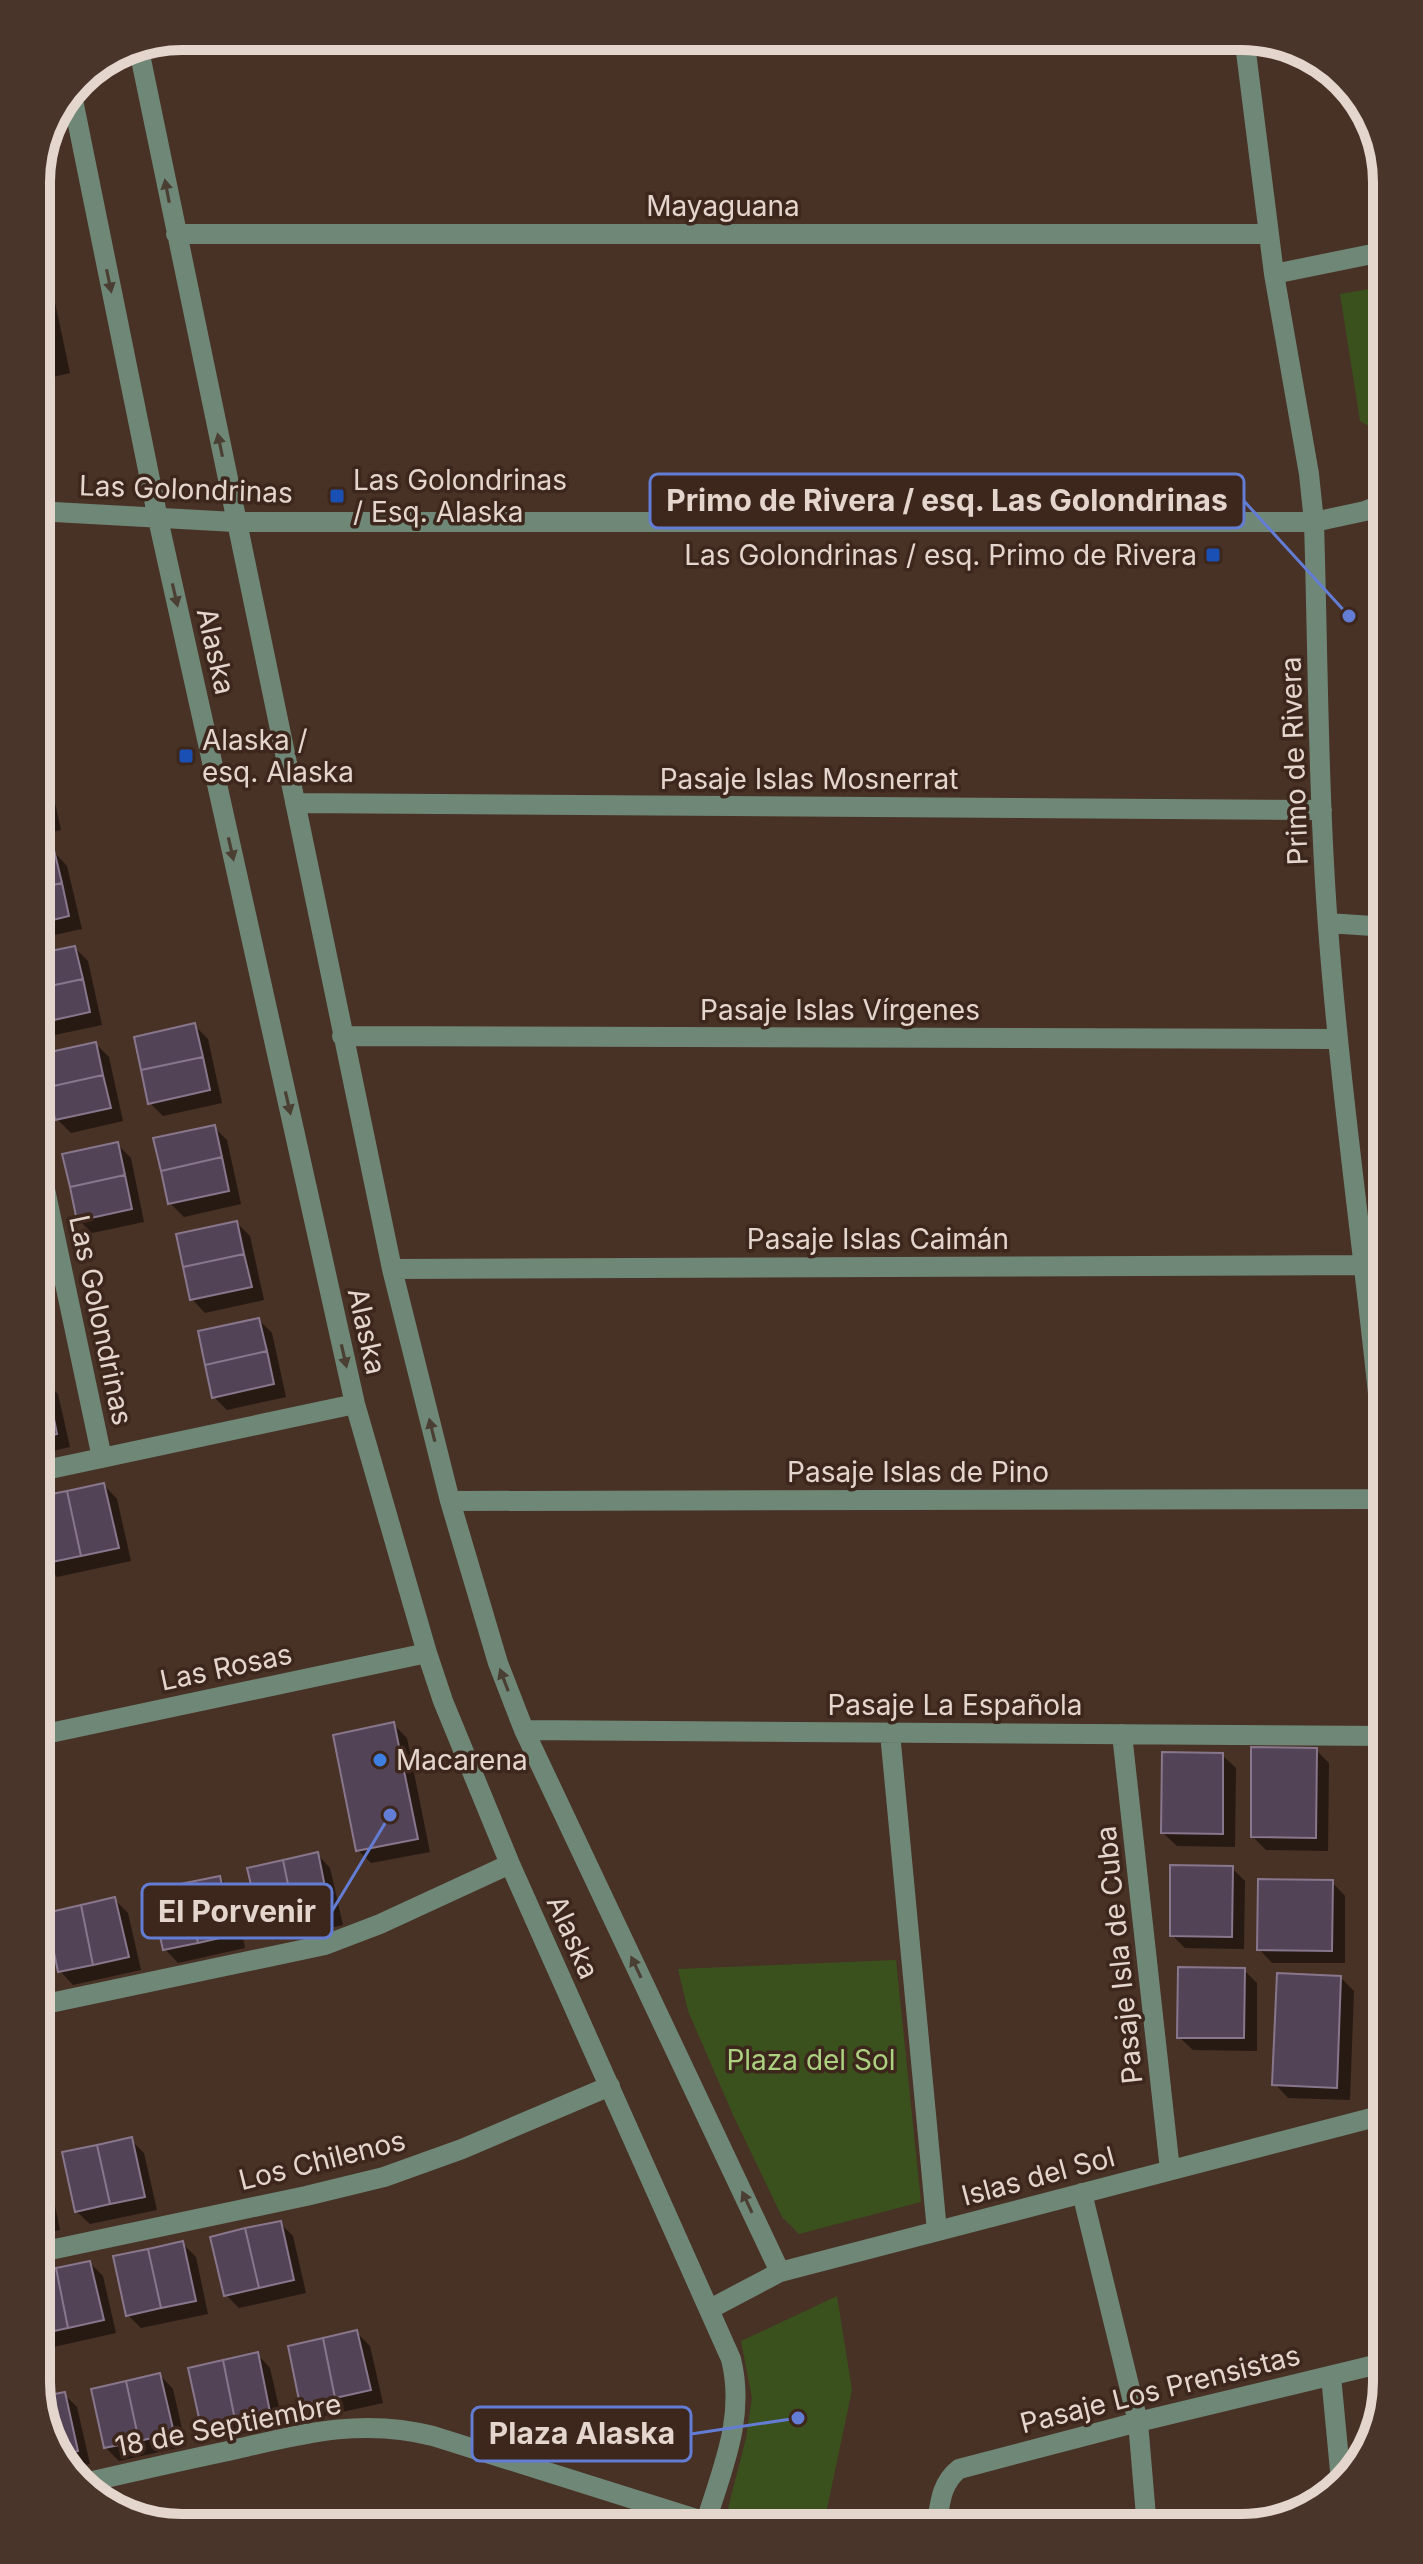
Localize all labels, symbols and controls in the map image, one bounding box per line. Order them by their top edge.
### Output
one-way arrow [161,178,173,203]
street label: Mayaguana [646,189,800,223]
one-way arrow [103,269,116,294]
one-way arrow [213,433,225,458]
place label: Las Golondrinas / Esq. Alaska [353,463,567,529]
street label: Las Golondrinas [78,468,294,510]
callout: Primo de Rivera / esq. Las Golondrinas [650,474,1244,528]
text: Primo de Rivera / esq. Las Golondrinas [666,482,1228,518]
marker: Las Golondrinas / Esq. Alaska [328,487,346,505]
place label: Las Golondrinas / esq. Primo de Rivera [684,538,1197,572]
marker: Las Golondrinas / esq. Primo de Rivera [1204,546,1222,564]
one-way arrow [169,583,182,608]
street label: Alaska [190,604,242,698]
street label: Primo de Rivera [1273,656,1315,866]
place label: Alaska / esq. Alaska [202,723,354,789]
marker: Alaska / esq. Alaska [177,747,195,765]
street label: Pasaje Islas Mosnerrat [660,762,958,796]
one-way arrow [225,837,238,862]
street label: Pasaje Islas Vírgenes [700,993,980,1027]
one-way arrow [282,1090,295,1115]
street label: Las Golondrinas [62,1212,140,1428]
street label: Pasaje Islas Caimán [747,1222,1009,1256]
street label: Alaska [341,1284,393,1378]
one-way arrow [338,1344,351,1369]
one-way arrow [425,1417,438,1442]
street label: Pasaje Islas de Pino [787,1455,1049,1489]
street label: Las Rosas [157,1636,295,1698]
one-way arrow [497,1668,510,1692]
street label: Pasaje La Española [827,1688,1083,1722]
place label: Macarena [396,1743,528,1777]
marker: Macarena [371,1751,389,1769]
street label: Pasaje Isla de Cuba [1089,1824,1149,2086]
callout: El Porvenir [142,1884,332,1938]
street label: Alaska [540,1890,606,1984]
text: El Porvenir [158,1893,316,1929]
one-way arrow [629,1955,643,1979]
park label: Plaza del Sol [726,2043,896,2077]
street label: Los Chilenos [235,2123,409,2197]
street label: Islas del Sol [958,2139,1118,2213]
one-way arrow [740,2190,754,2214]
street label: Pasaje Los Prensistas [1016,2338,1304,2440]
street label: 18 de Septiembre [112,2386,344,2464]
callout: Plaza Alaska [472,2407,691,2461]
text: Plaza Alaska [489,2415,675,2451]

